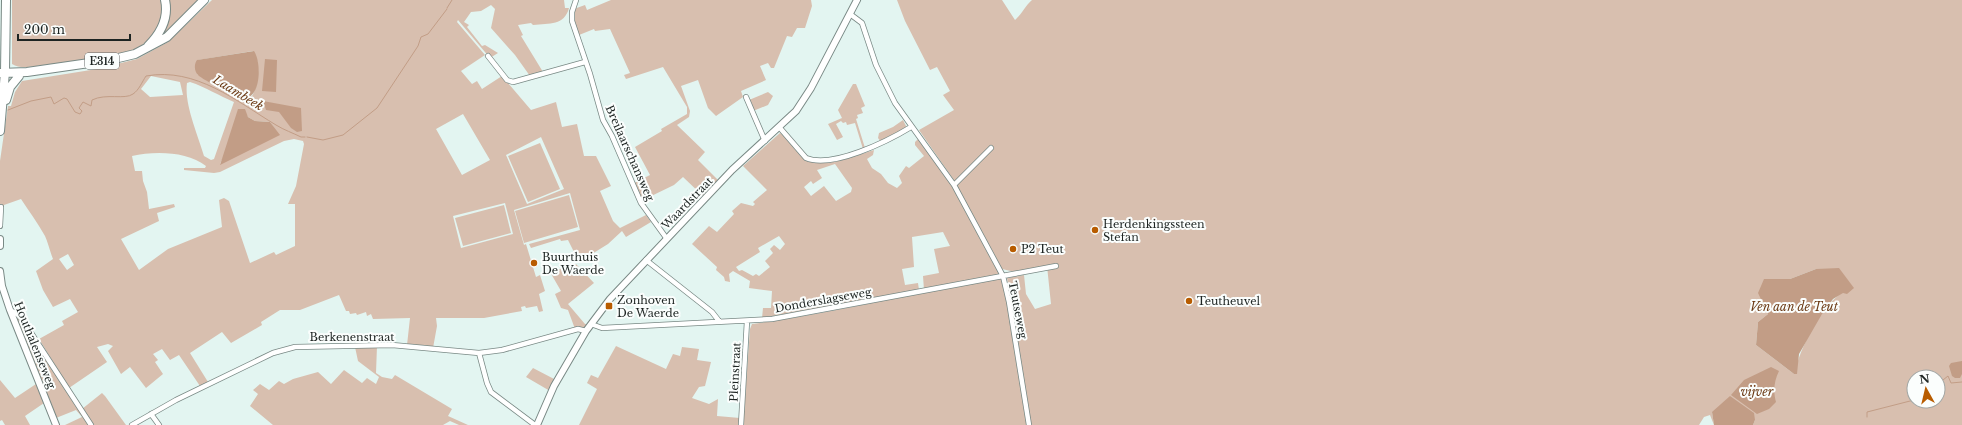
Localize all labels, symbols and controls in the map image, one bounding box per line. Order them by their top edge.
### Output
scale bar [18,16,130,42]
text: 200 m [24,22,65,37]
road number: E314 [85,53,119,69]
water label: Laambeek [210,71,266,113]
street label: Breilaarschansweg [603,103,658,204]
street label: Waardstraat [658,173,716,233]
place label: Herdenkingssteen Stefan [1103,217,1205,244]
marker: Herdenkingssteen Stefan [1090,225,1100,235]
place label: P2 Teut [1021,242,1064,256]
marker: P2 Teut [1008,244,1018,254]
place label: Buurthuis De Waerde [542,250,604,277]
marker: Buurthuis De Waerde [529,258,539,268]
street label: Teutseweg [1006,280,1031,341]
street label: Donderslagseweg [774,285,873,315]
place label: Zonhoven De Waerde [617,293,679,320]
place label: Teutheuvel [1197,294,1260,308]
marker: Teutheuvel [1184,296,1194,306]
street label: Houthalenseweg [11,299,59,391]
water label: Ven aan de Teut [1750,299,1839,314]
marker: Zonhoven De Waerde [604,301,614,311]
street label: Berkenenstraat [310,330,395,344]
street label: Pleinstraat [726,341,744,402]
north arrow [1906,369,1946,409]
text: N [1919,371,1931,387]
water label: vijver [1741,384,1774,399]

